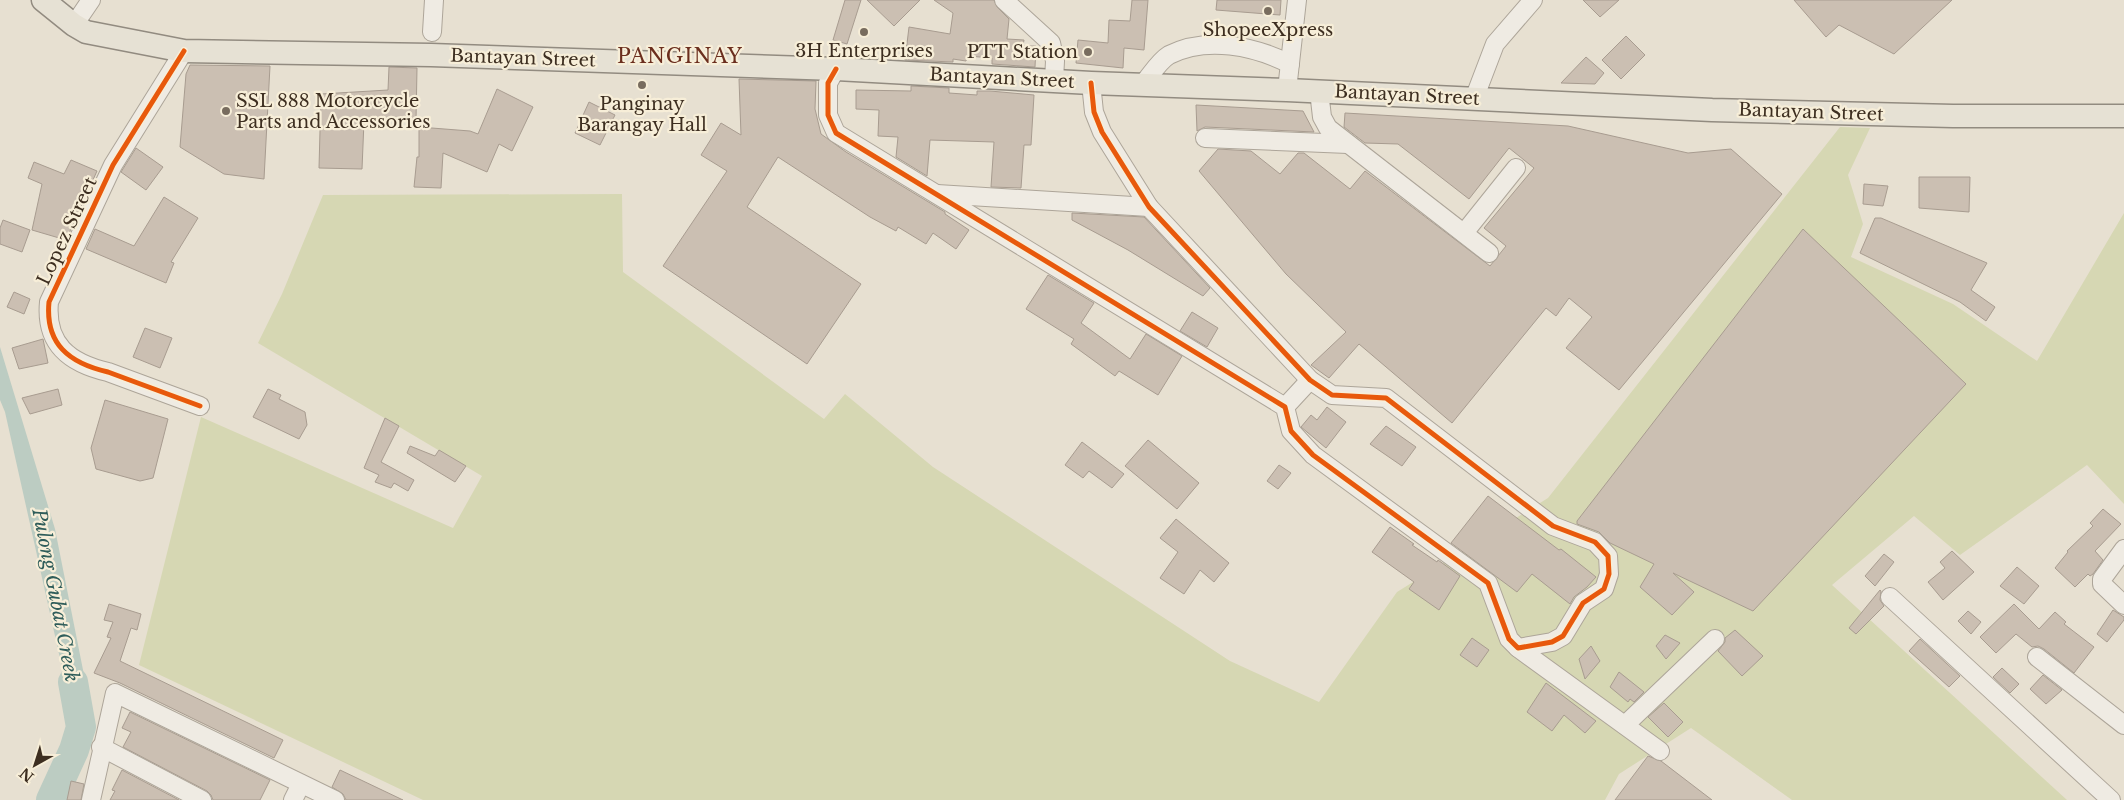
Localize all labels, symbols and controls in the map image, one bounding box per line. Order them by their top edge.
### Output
marker: ShopeeXpress [1262,5,1274,17]
place label: ShopeeXpress [1203,19,1333,41]
marker: 3H Enterprises [858,26,870,38]
place label: 3H Enterprises [795,40,933,62]
place label: PTT Station [967,41,1078,63]
street label: Bantayan Street [450,44,596,72]
district label: PANGINAY [617,44,743,68]
marker: PTT Station [1082,46,1094,58]
street label: Bantayan Street [929,63,1075,93]
marker: Panginay Barangay Hall [636,79,648,91]
street label: Bantayan Street [1334,80,1480,110]
place label: SSL 888 Motorcycle Parts and Accessories [236,90,430,133]
place label: Panginay Barangay Hall [577,93,707,136]
street label: Bantayan Street [1738,98,1884,126]
marker: SSL 888 Motorcycle Parts and Accessories [220,105,232,117]
street label: Lopez Street [32,173,102,289]
water label: Pulong Gubat Creek [27,506,84,684]
north arrow [10,740,60,790]
text: N [16,764,38,786]

